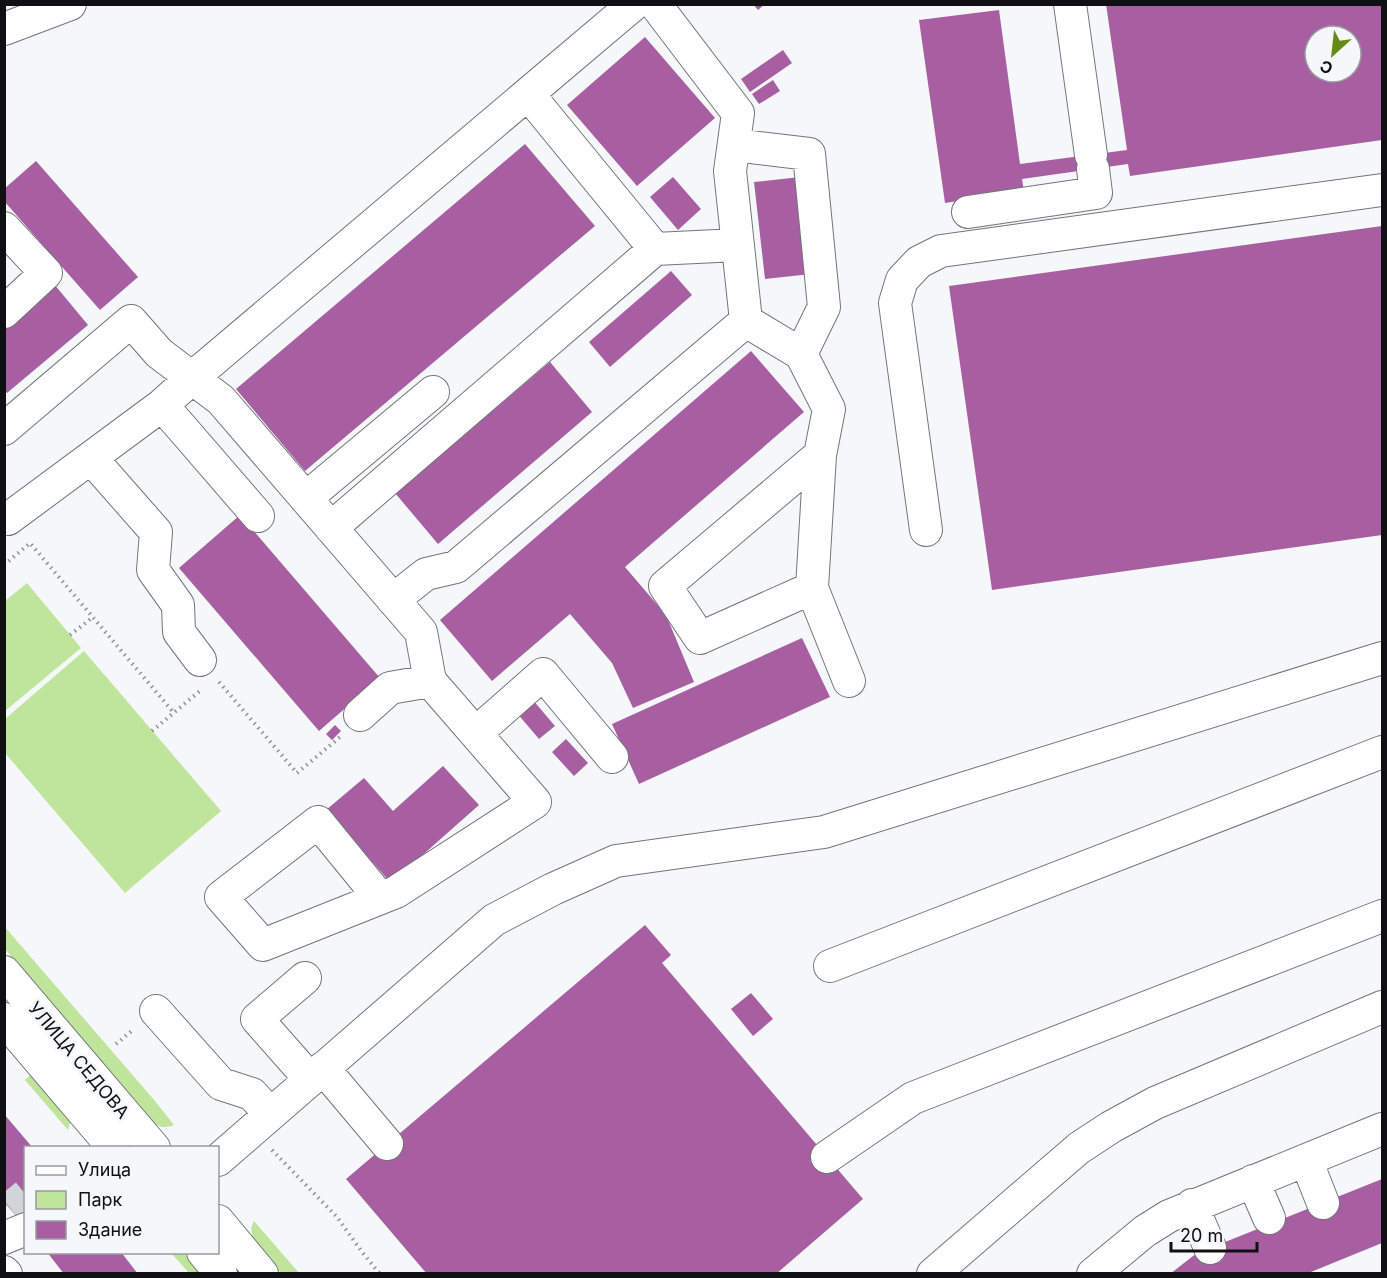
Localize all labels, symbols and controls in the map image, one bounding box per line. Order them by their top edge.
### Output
north arrow [1303,24,1363,84]
text: С [1316,56,1336,79]
street label: УЛИЦА СЕДОВА [24,998,134,1122]
legend [24,1146,219,1254]
text: Улица [78,1159,131,1180]
text: Парк [78,1189,123,1210]
scale bar [1171,1215,1256,1253]
text: Здание [78,1219,142,1240]
text: 20 m [1180,1225,1223,1246]

